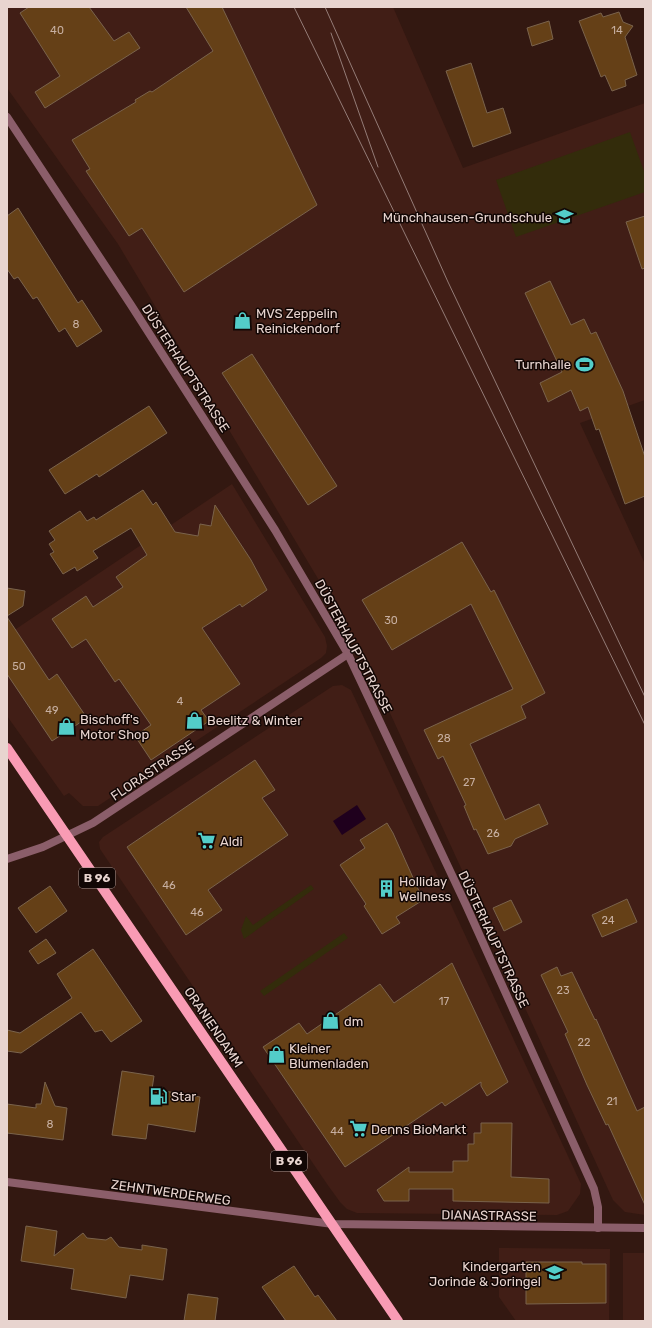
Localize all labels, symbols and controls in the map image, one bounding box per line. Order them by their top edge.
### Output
house number: 40 [50,24,64,37]
house number: 14 [611,24,623,37]
school or university icon: Münchhausen-Grundschule [555,207,575,227]
place label: Münchhausen-Grundschule [383,210,552,225]
street label: DÜSTERHAUPTSTRASSE [139,302,233,435]
place label: MVS Zeppelin Reinickendorf [256,306,340,336]
shop icon: MVS Zeppelin Reinickendorf [233,310,253,330]
house number: 8 [73,318,80,331]
sports icon: Turnhalle [574,354,594,374]
place label: Turnhalle [515,357,571,372]
street label: DÜSTERHAUPTSTRASSE [312,577,395,716]
house number: 30 [384,614,398,627]
house number: 50 [12,660,26,673]
house number: 4 [177,695,184,708]
house number: 49 [45,704,59,717]
shop icon: Beelitz & Winter [184,710,204,730]
place label: Bischoff's Motor Shop [80,712,150,742]
place label: Beelitz & Winter [207,713,302,728]
shop icon: Bischoff's Motor Shop [57,716,77,736]
house number: 28 [437,732,451,745]
street label: FLORASTRASSE [108,737,197,804]
house number: 27 [463,776,475,789]
house number: 26 [486,827,500,840]
supermarket icon: Aldi [197,831,217,851]
place label: Aldi [220,834,243,849]
road number: B 96 [79,868,115,888]
street label: DÜSTERHAUPTSTRASSE [455,868,532,1010]
place label: Holliday Wellness [399,874,452,904]
building icon: Holliday Wellness [376,878,396,898]
house number: 46 [162,879,176,892]
house number: 46 [190,906,204,919]
house number: 24 [601,914,615,927]
street label: ORANIENDAMM [181,984,246,1070]
house number: 23 [556,984,570,997]
house number: 17 [439,995,450,1008]
shop icon: dm [321,1011,341,1031]
place label: dm [344,1014,363,1029]
house number: 22 [578,1036,590,1049]
place label: Kleiner Blumenladen [289,1041,369,1071]
shop icon: Kleiner Blumenladen [266,1045,286,1065]
fuel station icon: Star [148,1086,168,1106]
place label: Star [171,1089,196,1104]
house number: 21 [606,1095,618,1108]
house number: 8 [47,1118,54,1131]
supermarket icon: Denns BioMarkt [348,1119,368,1139]
place label: Denns BioMarkt [371,1122,466,1137]
house number: 44 [330,1125,344,1138]
road number: B 96 [271,1151,307,1171]
street label: ZEHNTWERDERWEG [110,1177,232,1208]
street label: DIANASTRASSE [441,1207,537,1224]
place label: Kindergarten Jorinde & Joringel [429,1259,541,1290]
school or university icon: Kindergarten Jorinde & Joringel [544,1263,564,1283]

